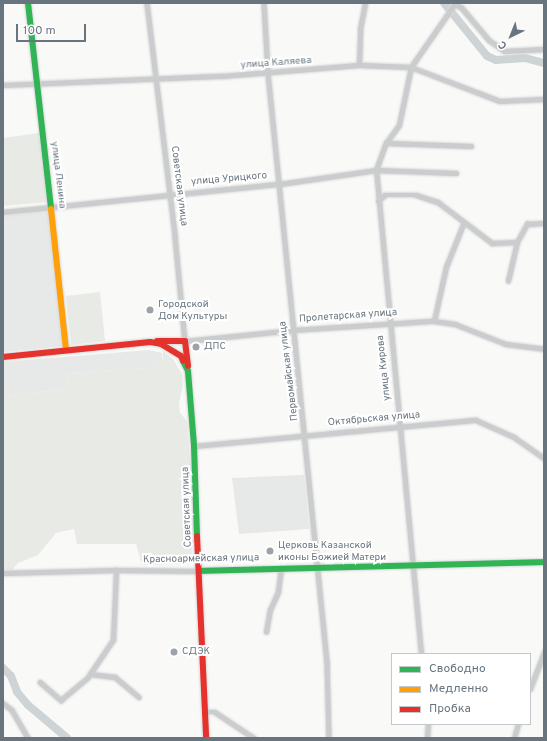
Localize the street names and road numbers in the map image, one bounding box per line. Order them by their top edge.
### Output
street label: улица Каляева [240,55,312,71]
street label: улица Ленина [48,141,68,209]
street label: Советская улица [168,145,190,227]
street label: улица Урицкого [190,170,268,188]
street label: Пролетарская улица [299,307,397,325]
street label: Первомайская улица [277,321,301,421]
street label: улица Кирова [375,335,393,401]
street label: Октябрьская улица [327,409,421,429]
street label: Советская улица [180,467,194,547]
street label: Красноармейская улица [143,552,259,566]

